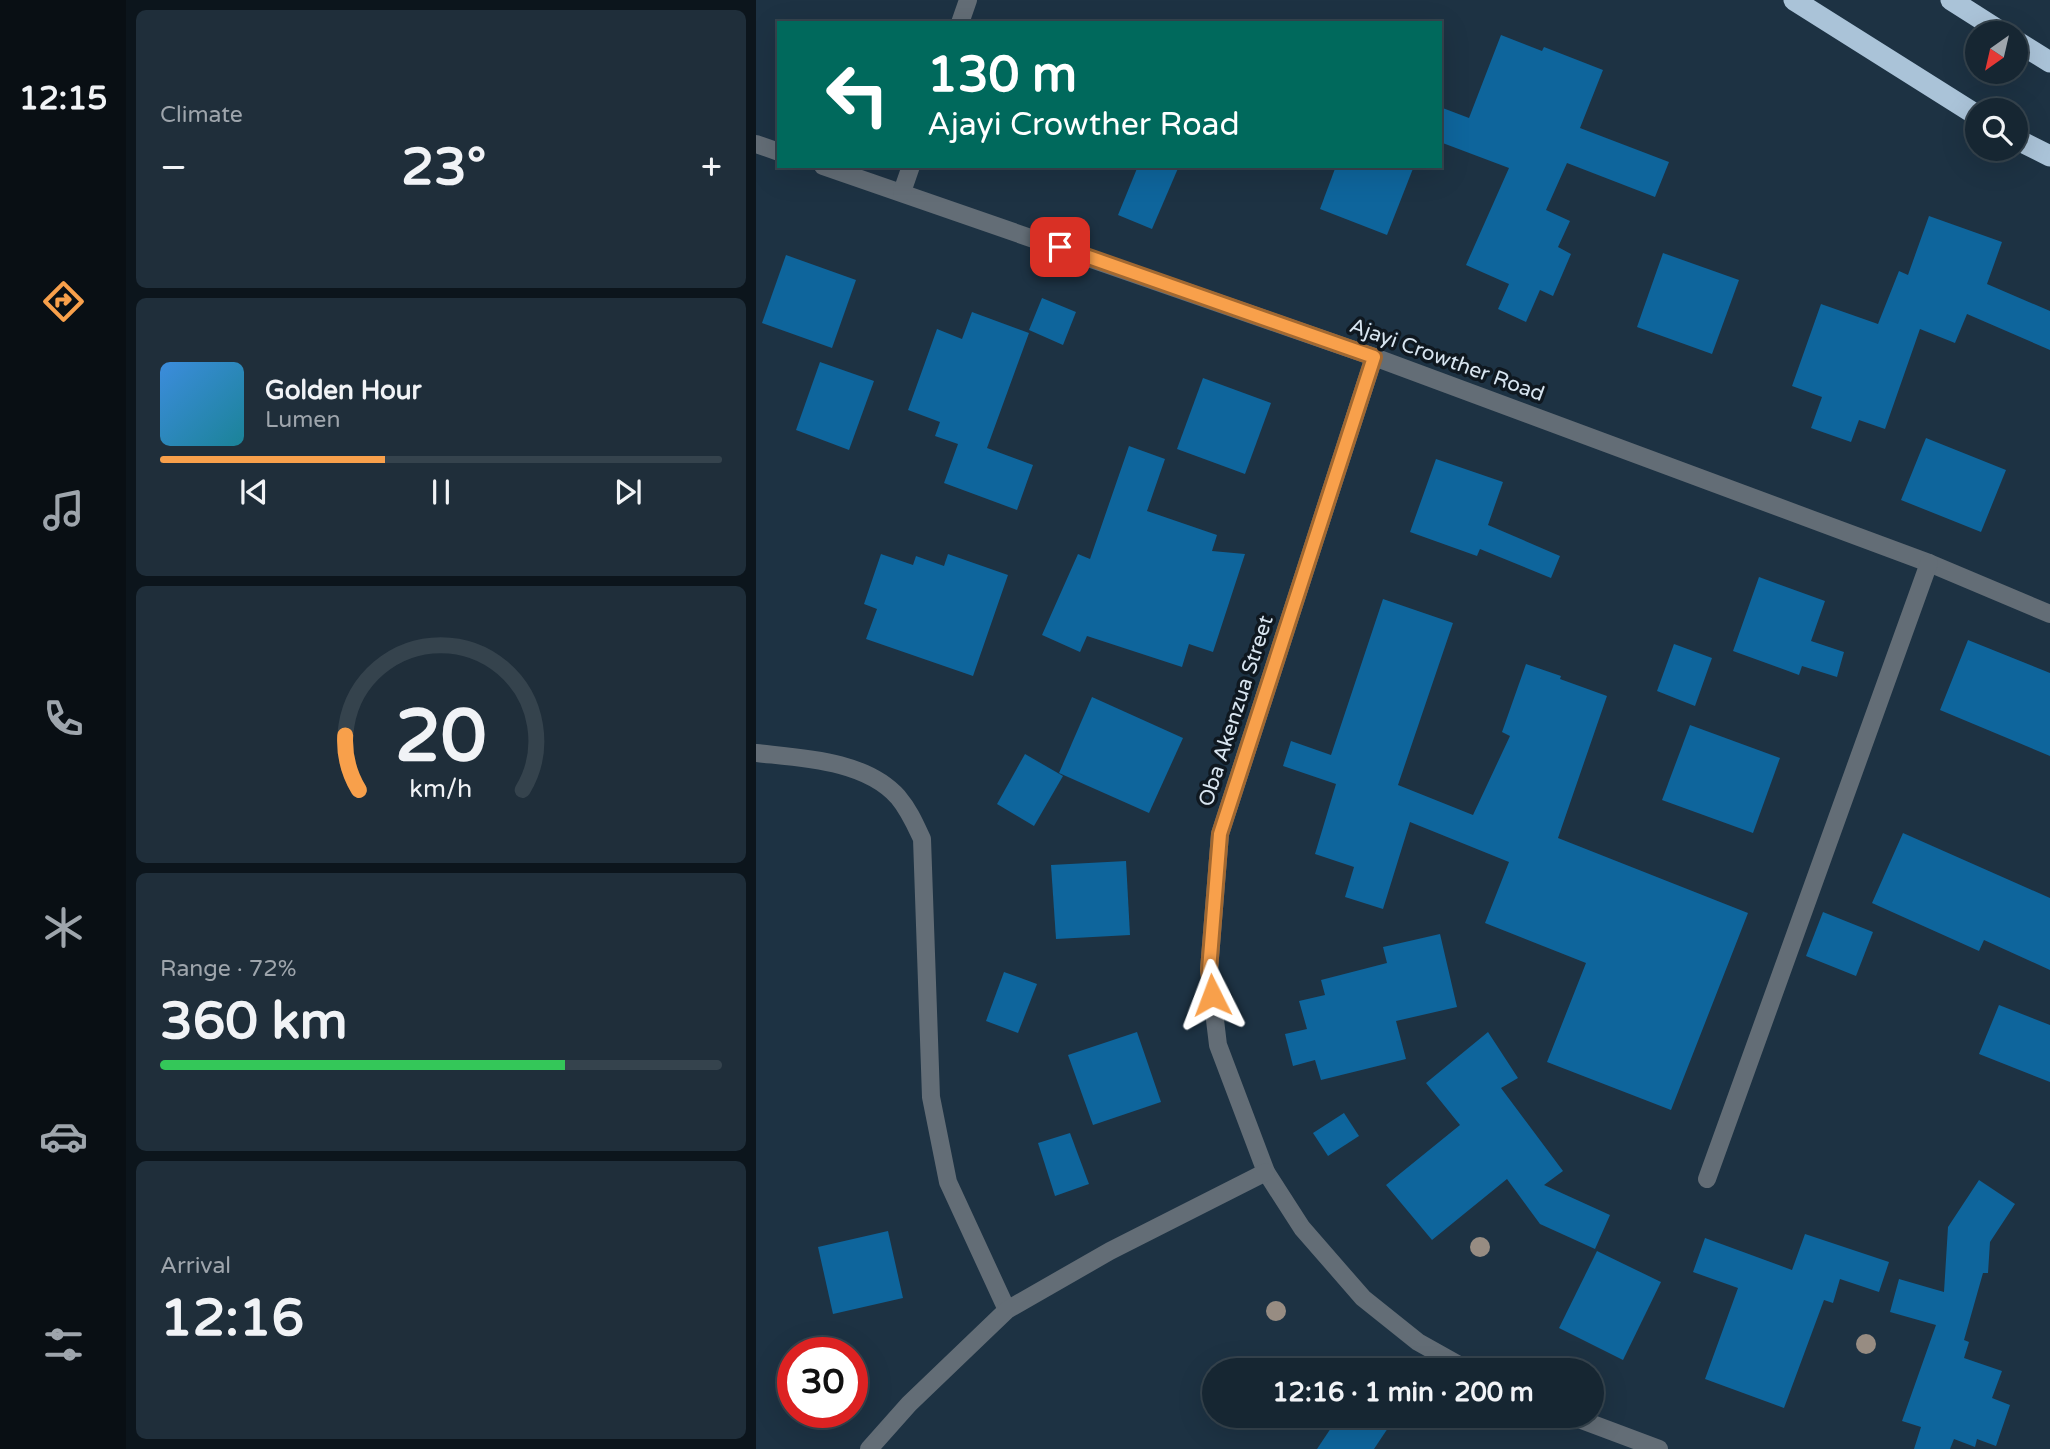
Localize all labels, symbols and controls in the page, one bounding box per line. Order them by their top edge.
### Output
north arrow [1965,21,2028,84]
map controls [1965,21,2028,161]
text: 130 m [927,46,1077,105]
icon: left [812,49,903,140]
text: 12:15 [19,80,107,118]
button: search [1965,98,2028,161]
text: Climate [160,101,243,129]
text: Ajayi Crowther Road [927,106,1240,144]
text: 23° [401,136,486,199]
text: − [160,145,187,191]
text: + [701,145,722,191]
pin [1030,217,1090,277]
icon: arrive [1041,228,1079,266]
icon: directions [39,277,88,326]
street label: Ajayi Crowther Road [1346,313,1548,407]
text: Golden Hour [265,375,422,406]
text: Lumen [265,406,340,434]
icon: previous [235,473,273,511]
icon: pause [422,473,460,511]
icon: next [609,473,647,511]
icon: music [39,486,88,535]
street label: Oba Akenzua Street [1193,612,1279,810]
icon: phone [39,694,88,743]
text: 20 [395,694,487,782]
text: km/h [410,774,472,804]
icon: climate [39,903,88,952]
text: Range · 72% [160,955,296,983]
position arrow [1175,958,1249,1032]
text: 360 km [160,990,348,1053]
icon: car [39,1112,88,1161]
text: Arrival [160,1252,231,1280]
text: 12:16 [160,1287,304,1350]
icon: filters [39,1320,88,1369]
speed limit sign: 30 [777,1337,868,1428]
text: 12:16 · 1 min · 200 m [1272,1377,1534,1408]

